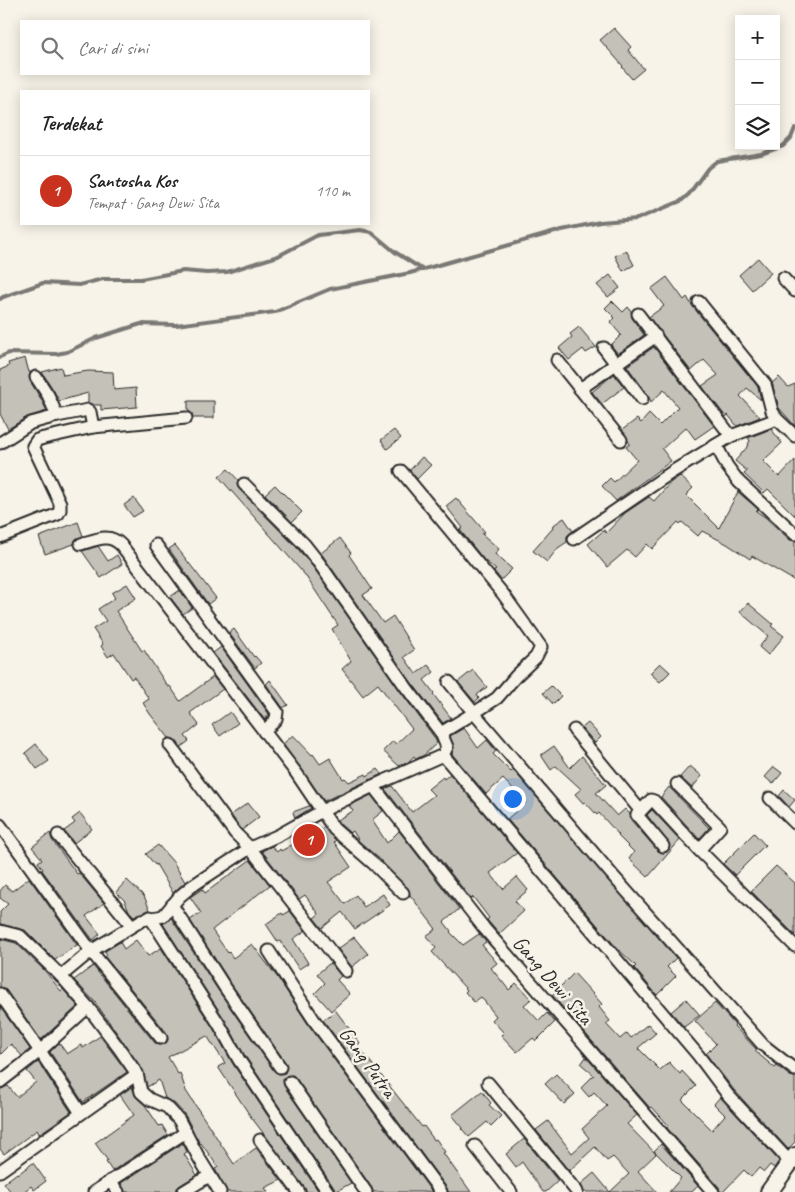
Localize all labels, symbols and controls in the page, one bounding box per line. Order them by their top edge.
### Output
map controls [735,15,780,150]
button: + [735,15,780,60]
search box [20,20,370,75]
icon: search [38,34,66,62]
text: Cari di sini [78,36,148,60]
button: − [735,60,780,105]
button: layers [735,105,780,150]
text: Terdekat [40,110,101,136]
text: Santosha Kos [87,169,177,193]
text: 1 [52,181,60,201]
text: 110 m [316,181,350,201]
text: Tempat · Gang Dewi Sita [87,193,219,213]
your location [500,786,526,812]
pin: 1 [293,821,325,859]
street label: Gang Dewi Sita [507,930,600,1031]
street label: Gang Putra [333,1021,404,1105]

